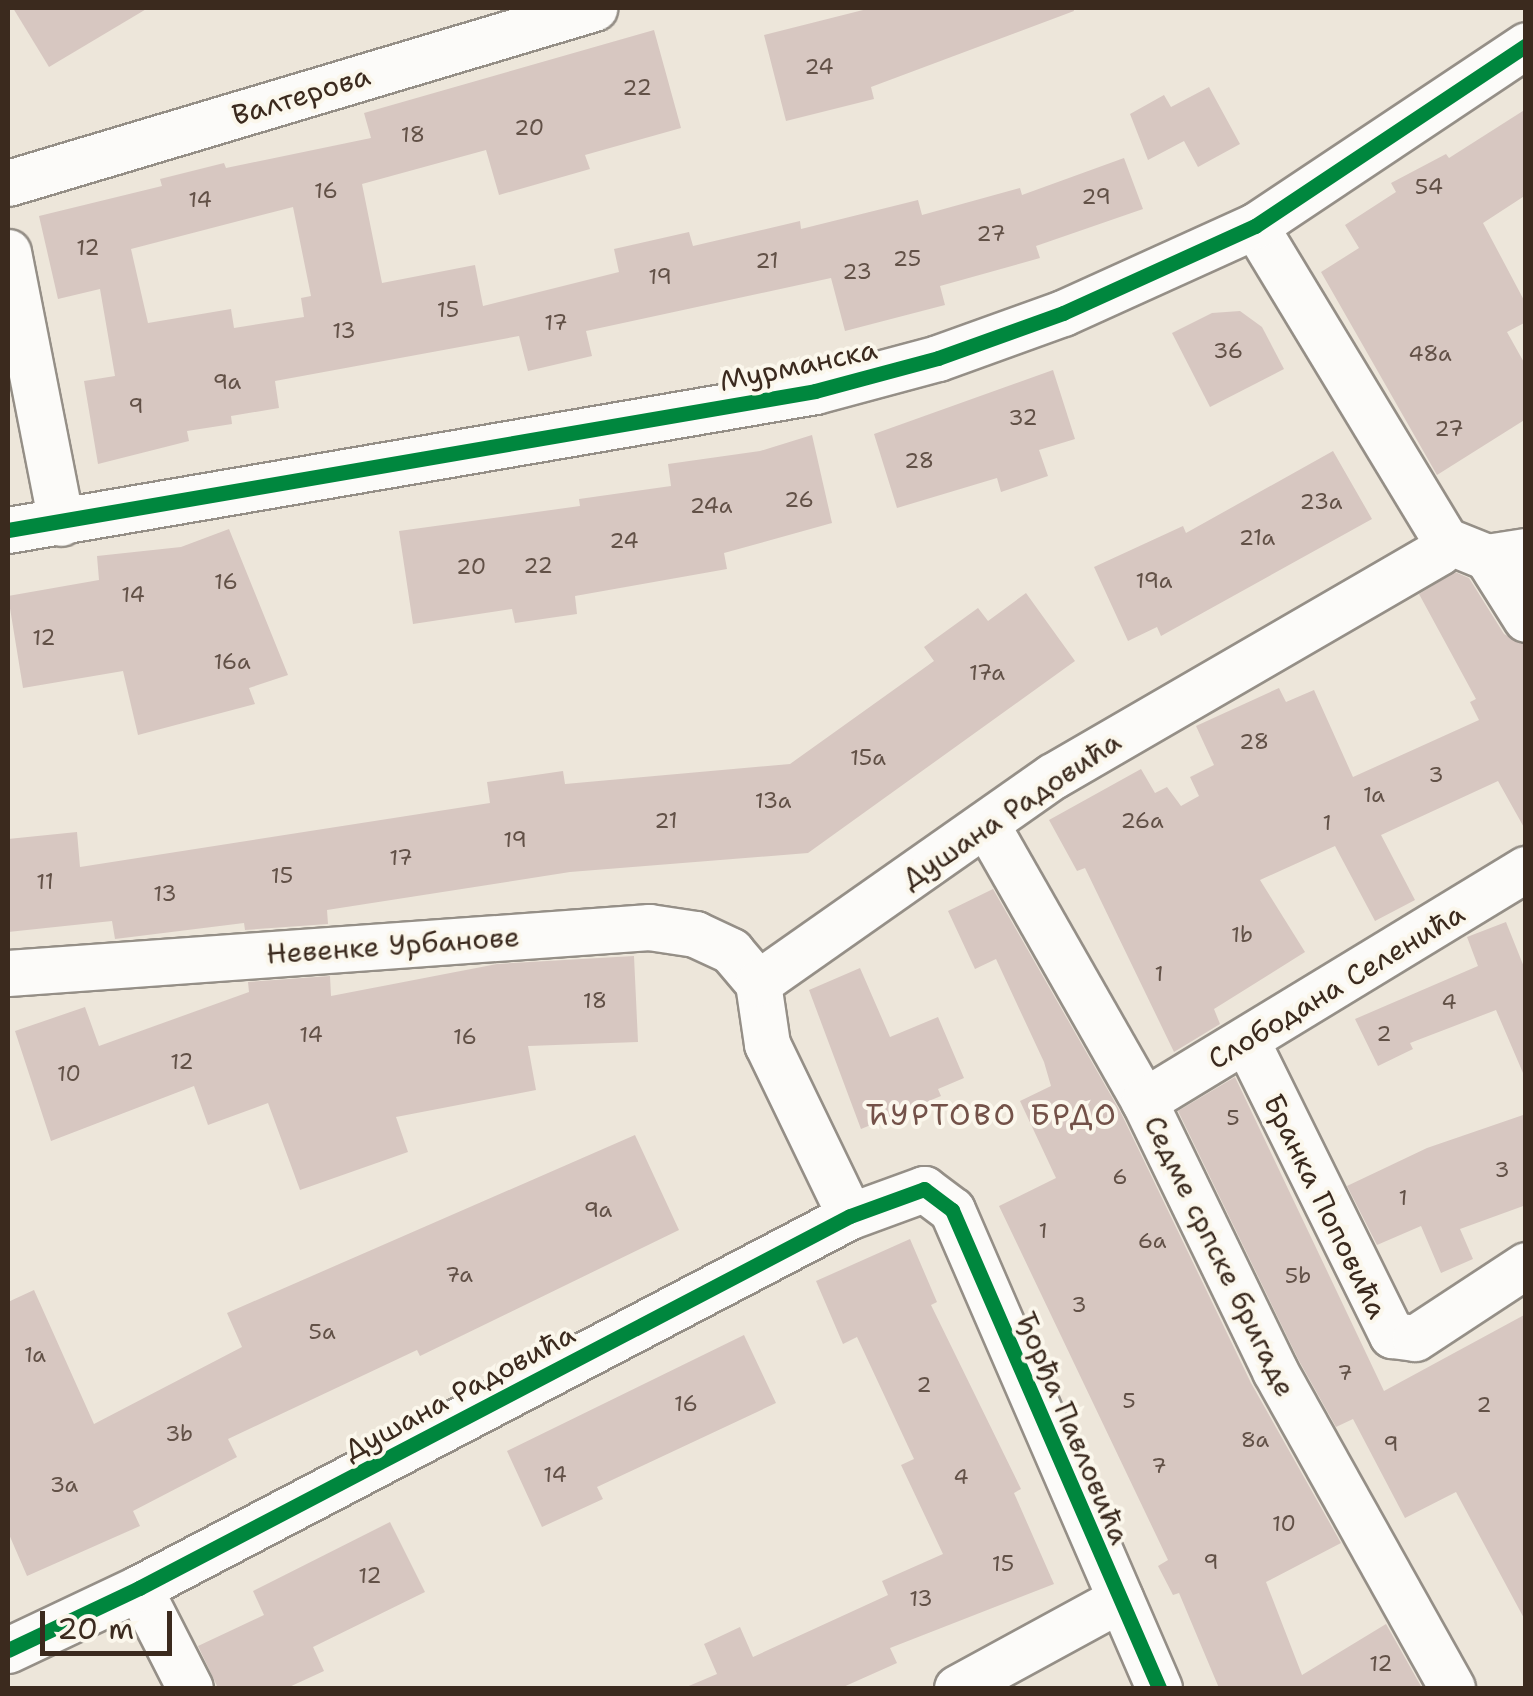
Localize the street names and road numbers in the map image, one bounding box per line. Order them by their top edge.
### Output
street label: Валтерова [228,58,374,132]
street label: Мурманска [716,332,880,398]
street label: Душана Радовића [895,724,1127,896]
street label: Слободана Селенића [1202,896,1470,1076]
street label: Невенке Урбанове [265,919,521,971]
street label: Бранка Поповића [1257,1088,1395,1324]
street label: Седме српске бригаде [1137,1110,1303,1402]
street label: Ђорђа Павловића [1009,1307,1137,1549]
street label: Душана Радовића [338,1317,580,1467]

